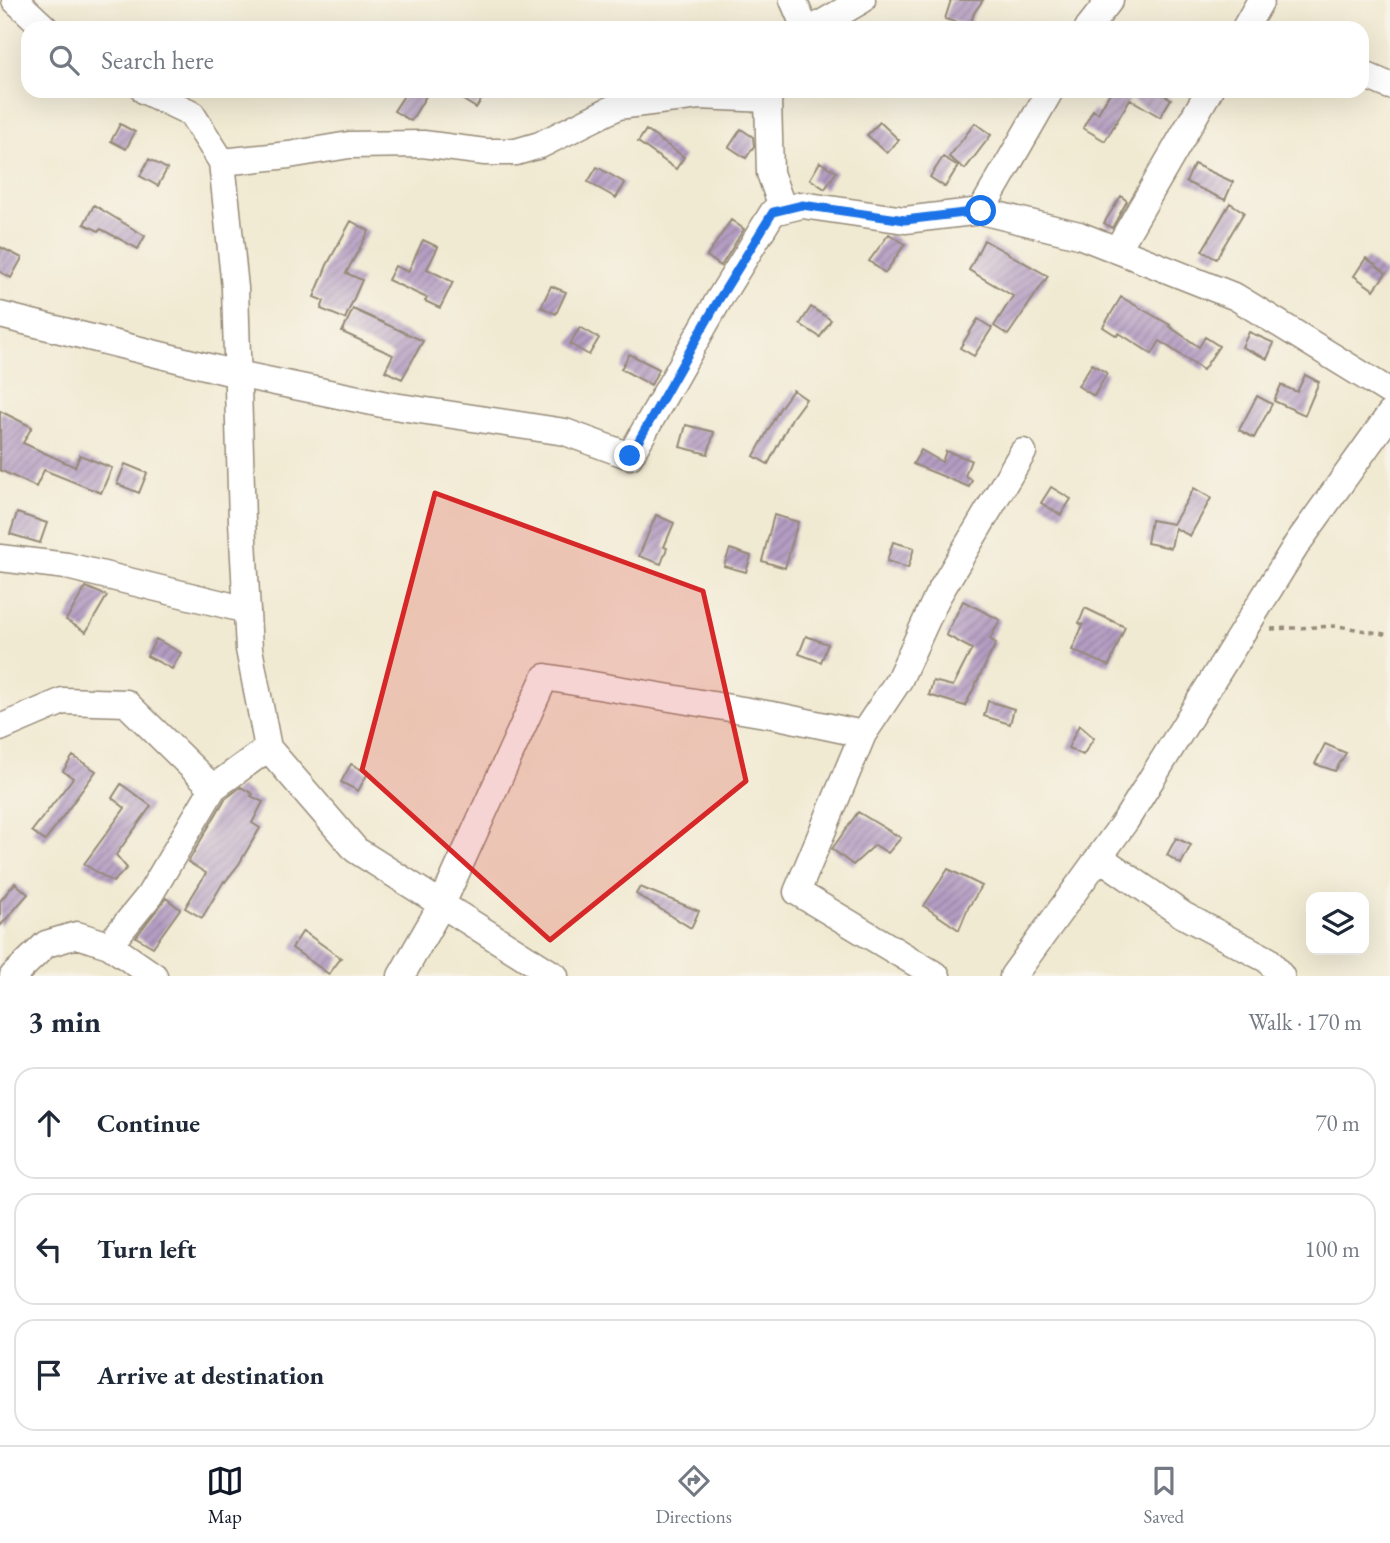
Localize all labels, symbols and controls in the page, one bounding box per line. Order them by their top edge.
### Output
search box [21,21,1369,98]
icon: search [45,41,83,79]
text: Search here [101,43,214,77]
route start [965,195,996,226]
route end [614,440,645,471]
map controls [1306,892,1369,955]
button: layers [1306,892,1369,955]
text: 3 min [28,1002,101,1041]
text: Walk · 170 m [1248,1007,1362,1037]
icon: ahead [30,1104,68,1142]
text: Continue [97,1106,200,1140]
text: 70 m [1315,1108,1360,1138]
icon: left [30,1230,68,1268]
text: Turn left [97,1232,196,1266]
text: 100 m [1304,1234,1360,1264]
icon: arrive [30,1356,68,1394]
text: Arrive at destination [97,1358,324,1392]
tab: Map [206,1462,244,1529]
tab: Directions [655,1462,732,1529]
tab: Saved [1143,1462,1184,1529]

